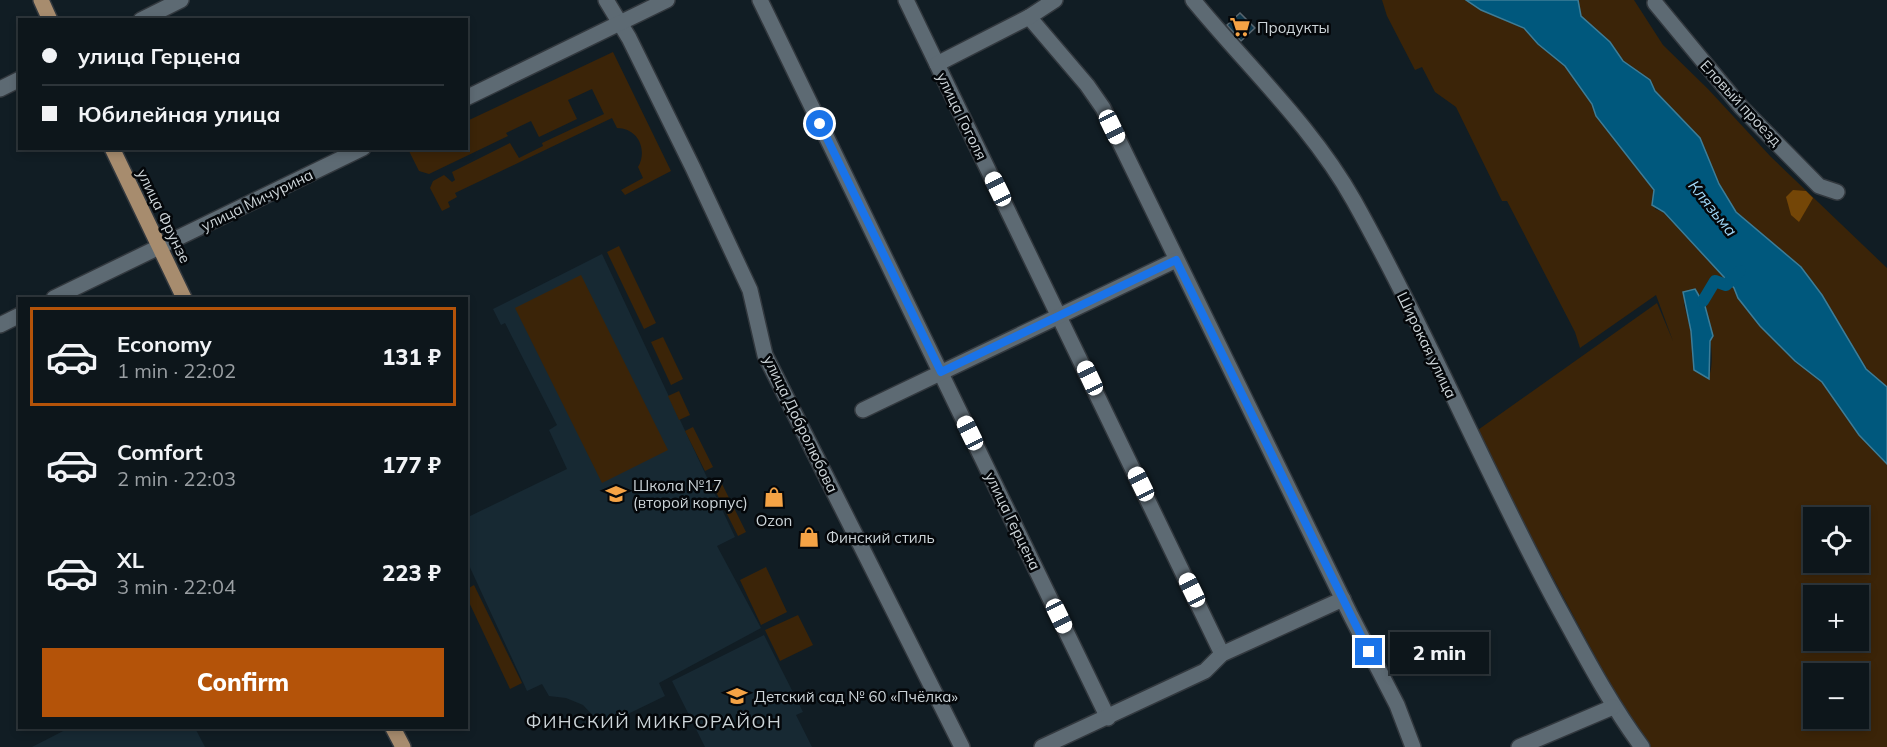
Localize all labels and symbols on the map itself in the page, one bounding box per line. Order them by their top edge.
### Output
supermarket icon: Продукты [1228,15,1252,39]
place label: Продукты [1257,18,1330,37]
street label: Еловый проезд [1696,56,1786,150]
street label: улица Гоголя [933,69,991,163]
car [1096,107,1128,147]
route start [806,110,833,137]
street label: улица Мичурина [198,165,316,235]
street label: улица Фрунзе [133,166,195,266]
car [982,169,1014,209]
water label: Клязьма [1684,176,1742,240]
street label: Широкая улица [1393,289,1461,401]
street label: улица Добролюбова [759,352,843,496]
car [1074,358,1106,398]
car [954,413,986,453]
car [1125,464,1157,504]
street label: улица Герцена [981,469,1045,573]
place label: Школа №17 (второй корпус) [633,476,748,512]
school or university icon: Школа №17 (второй корпус) [604,482,628,506]
shop icon: Ozon [762,485,786,509]
place label: Ozon [756,511,792,530]
shop icon: Финский стиль [797,525,821,549]
place label: Финский стиль [826,528,935,547]
car [1176,570,1208,610]
car [1043,596,1075,636]
callout: 2 min [1390,631,1489,673]
route end [1355,638,1382,665]
school or university icon: Детский сад № 60 «Пчёлка» [725,684,749,708]
place label: Детский сад № 60 «Пчёлка» [754,687,958,706]
district label: ФИНСКИЙ МИКРОРАЙОН [526,710,782,733]

